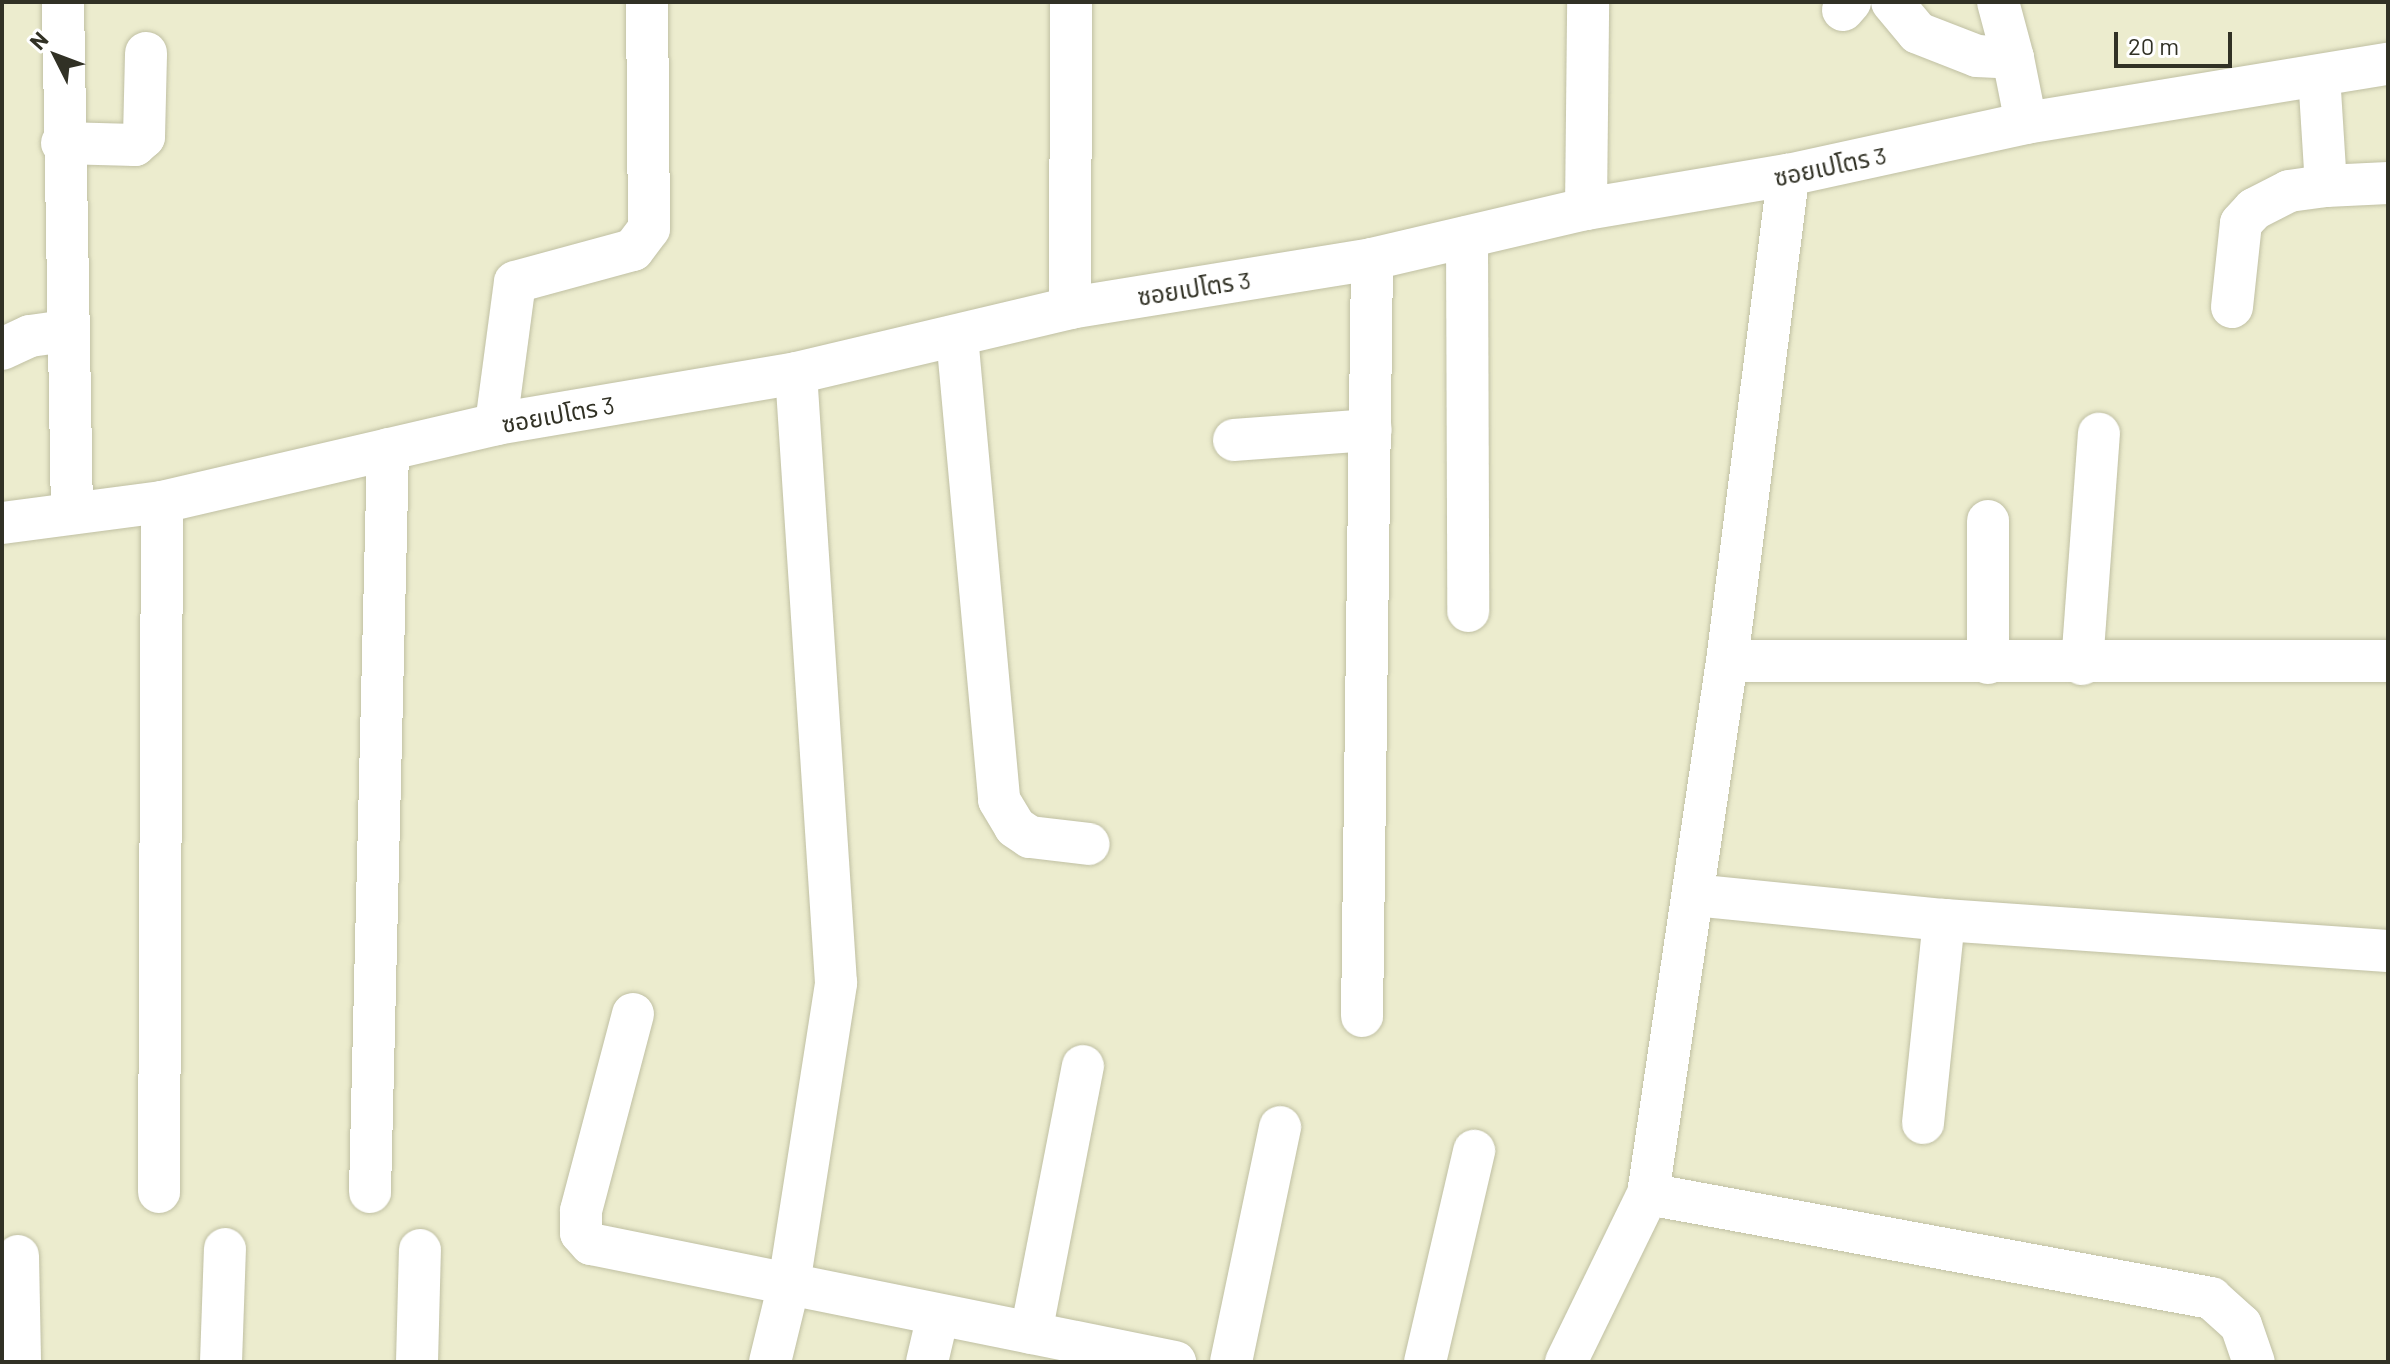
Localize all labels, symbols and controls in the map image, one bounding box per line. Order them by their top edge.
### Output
north arrow [16,16,96,96]
scale bar [2118,16,2236,66]
text: N [24,26,53,54]
text: 20 m [2128,31,2179,60]
street label: ซอยเปโตร 3 [1771,140,1889,192]
street label: ซอยเปโตร 3 [1135,265,1253,311]
street label: ซอยเปโตร 3 [499,390,617,438]

